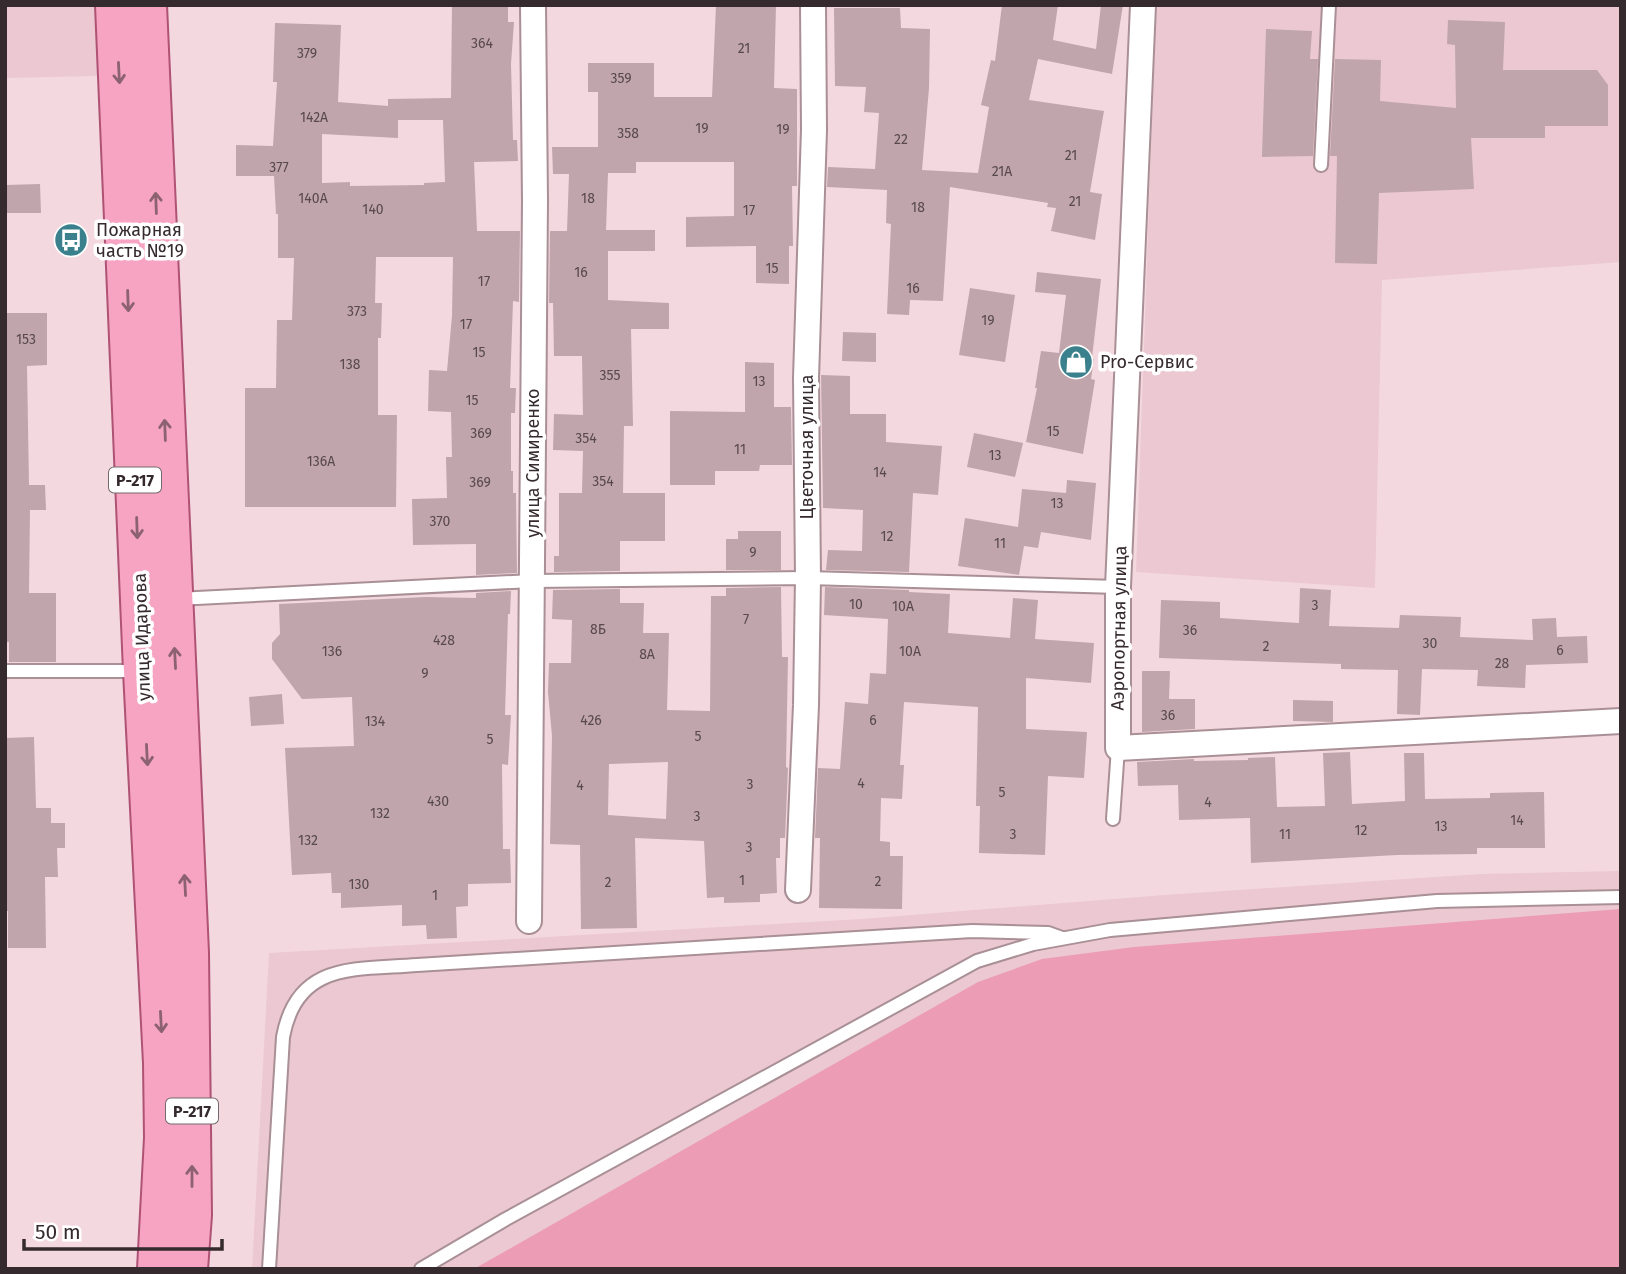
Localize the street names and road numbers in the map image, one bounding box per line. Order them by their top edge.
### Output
street label: Цветочная улица [796,375,818,519]
street label: улица Симиренко [522,388,544,538]
road number: Р-217 [109,467,161,492]
street label: Аэропортная улица [1107,545,1131,711]
street label: улица Идарова [129,573,155,701]
road number: Р-217 [166,1098,218,1124]

